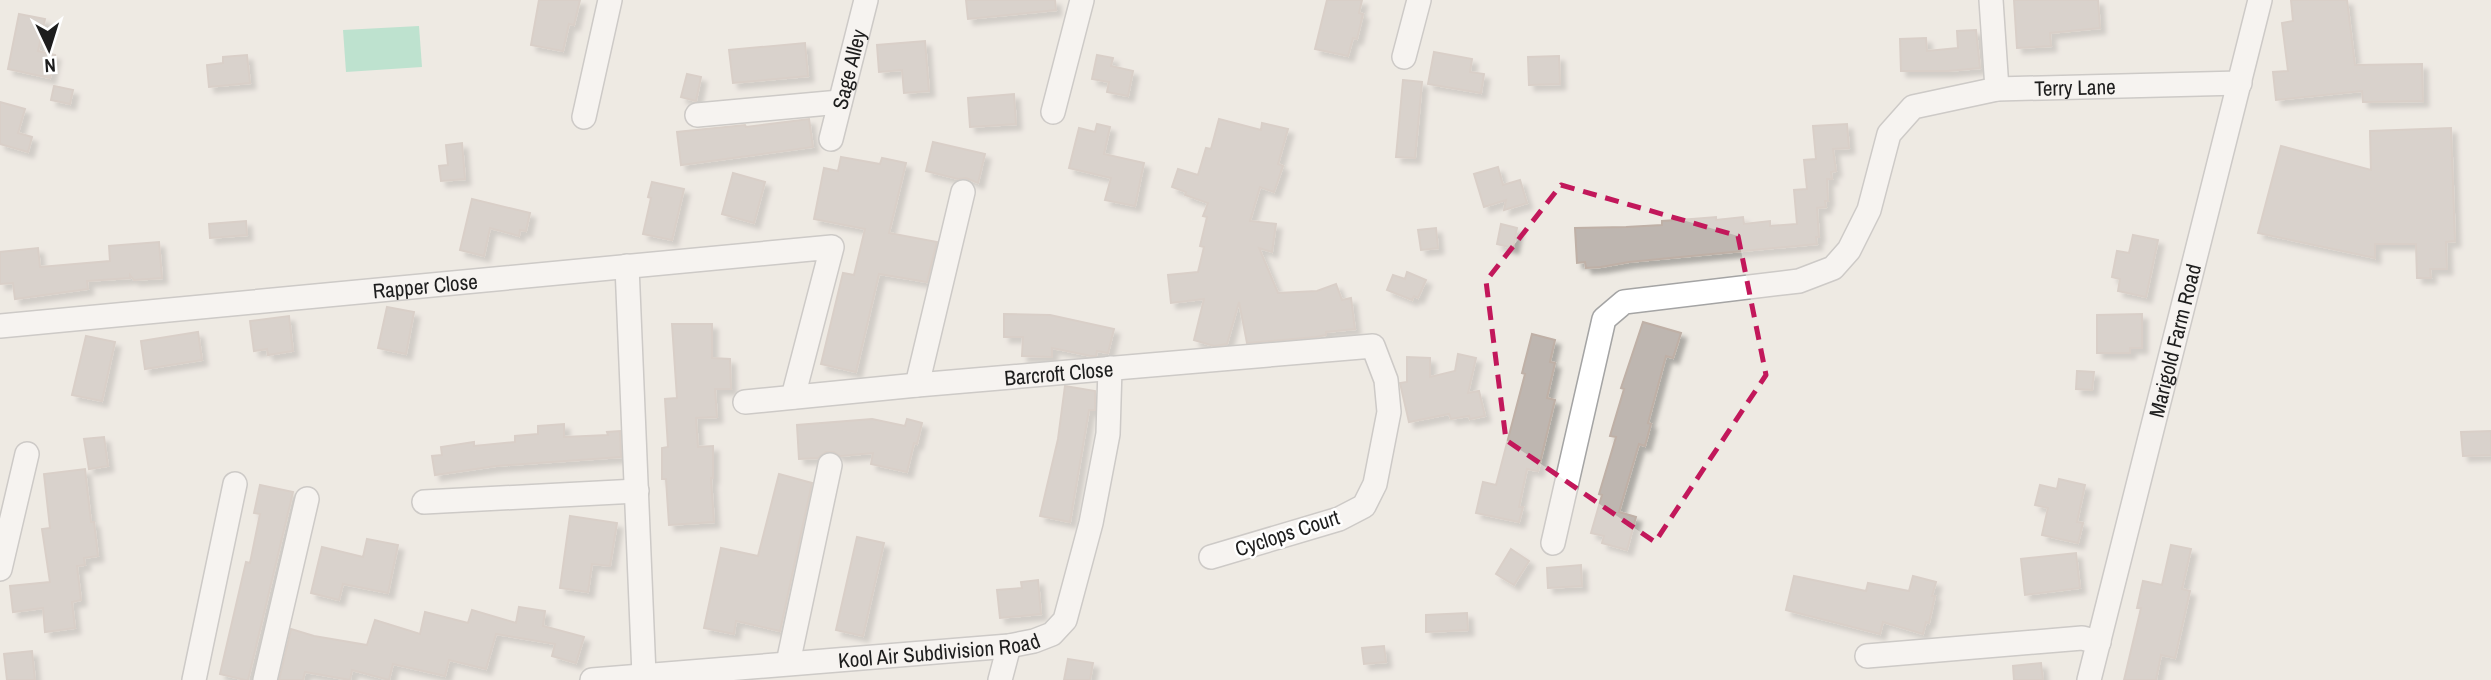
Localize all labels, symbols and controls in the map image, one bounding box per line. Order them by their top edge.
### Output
north arrow [14,14,84,84]
street label: Sage Alley [825,26,873,112]
text: N [44,53,57,79]
street label: Terry Lane [2034,72,2116,103]
street label: Marigold Farm Road [2141,261,2208,420]
street label: Rapper Close [371,266,479,305]
street label: Barcroft Close [1003,354,1114,392]
street label: Cyclops Court [1231,502,1343,563]
street label: Kool Air Subdivision Road [837,626,1044,674]

